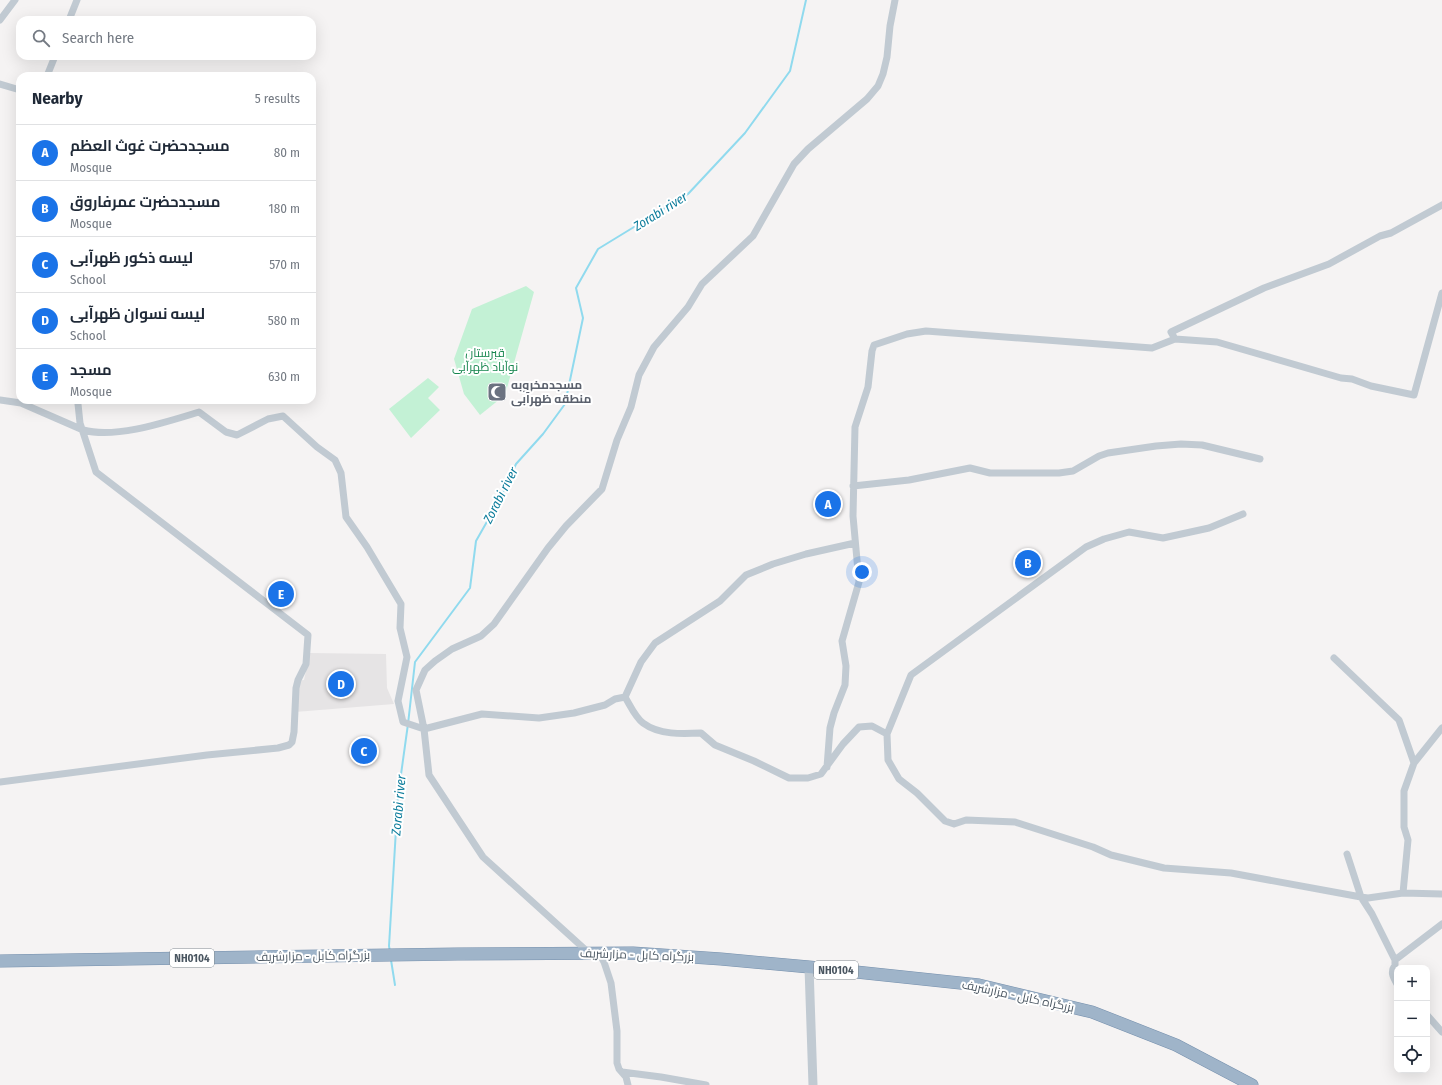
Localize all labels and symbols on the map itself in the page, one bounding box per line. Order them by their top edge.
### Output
water label: Zorabi river [630,189,690,234]
park label: قبرستان نوآباد ظهرآبی [452,346,518,374]
place label: مسجدمخروبه منطقه ظهرآبی [511,378,591,407]
mosque icon: مسجدمخروبه منطقه ظهرآبی [486,381,508,403]
water label: Zorabi river [480,464,521,527]
pin: A [815,489,841,519]
pin: B [1015,548,1041,578]
your location [852,562,872,582]
pin: E [268,579,294,609]
pin: D [328,669,354,699]
pin: C [351,736,377,766]
water label: Zorabi river [388,774,409,837]
street label: بزرگراه کابل - مزارشریف [580,946,694,964]
street label: بزرگراه کابل - مزارشریف [256,948,370,964]
road number: NH0104 [170,949,214,967]
road number: NH0104 [814,961,858,979]
street label: بزرگراه کابل - مزارشریف [961,977,1075,1015]

